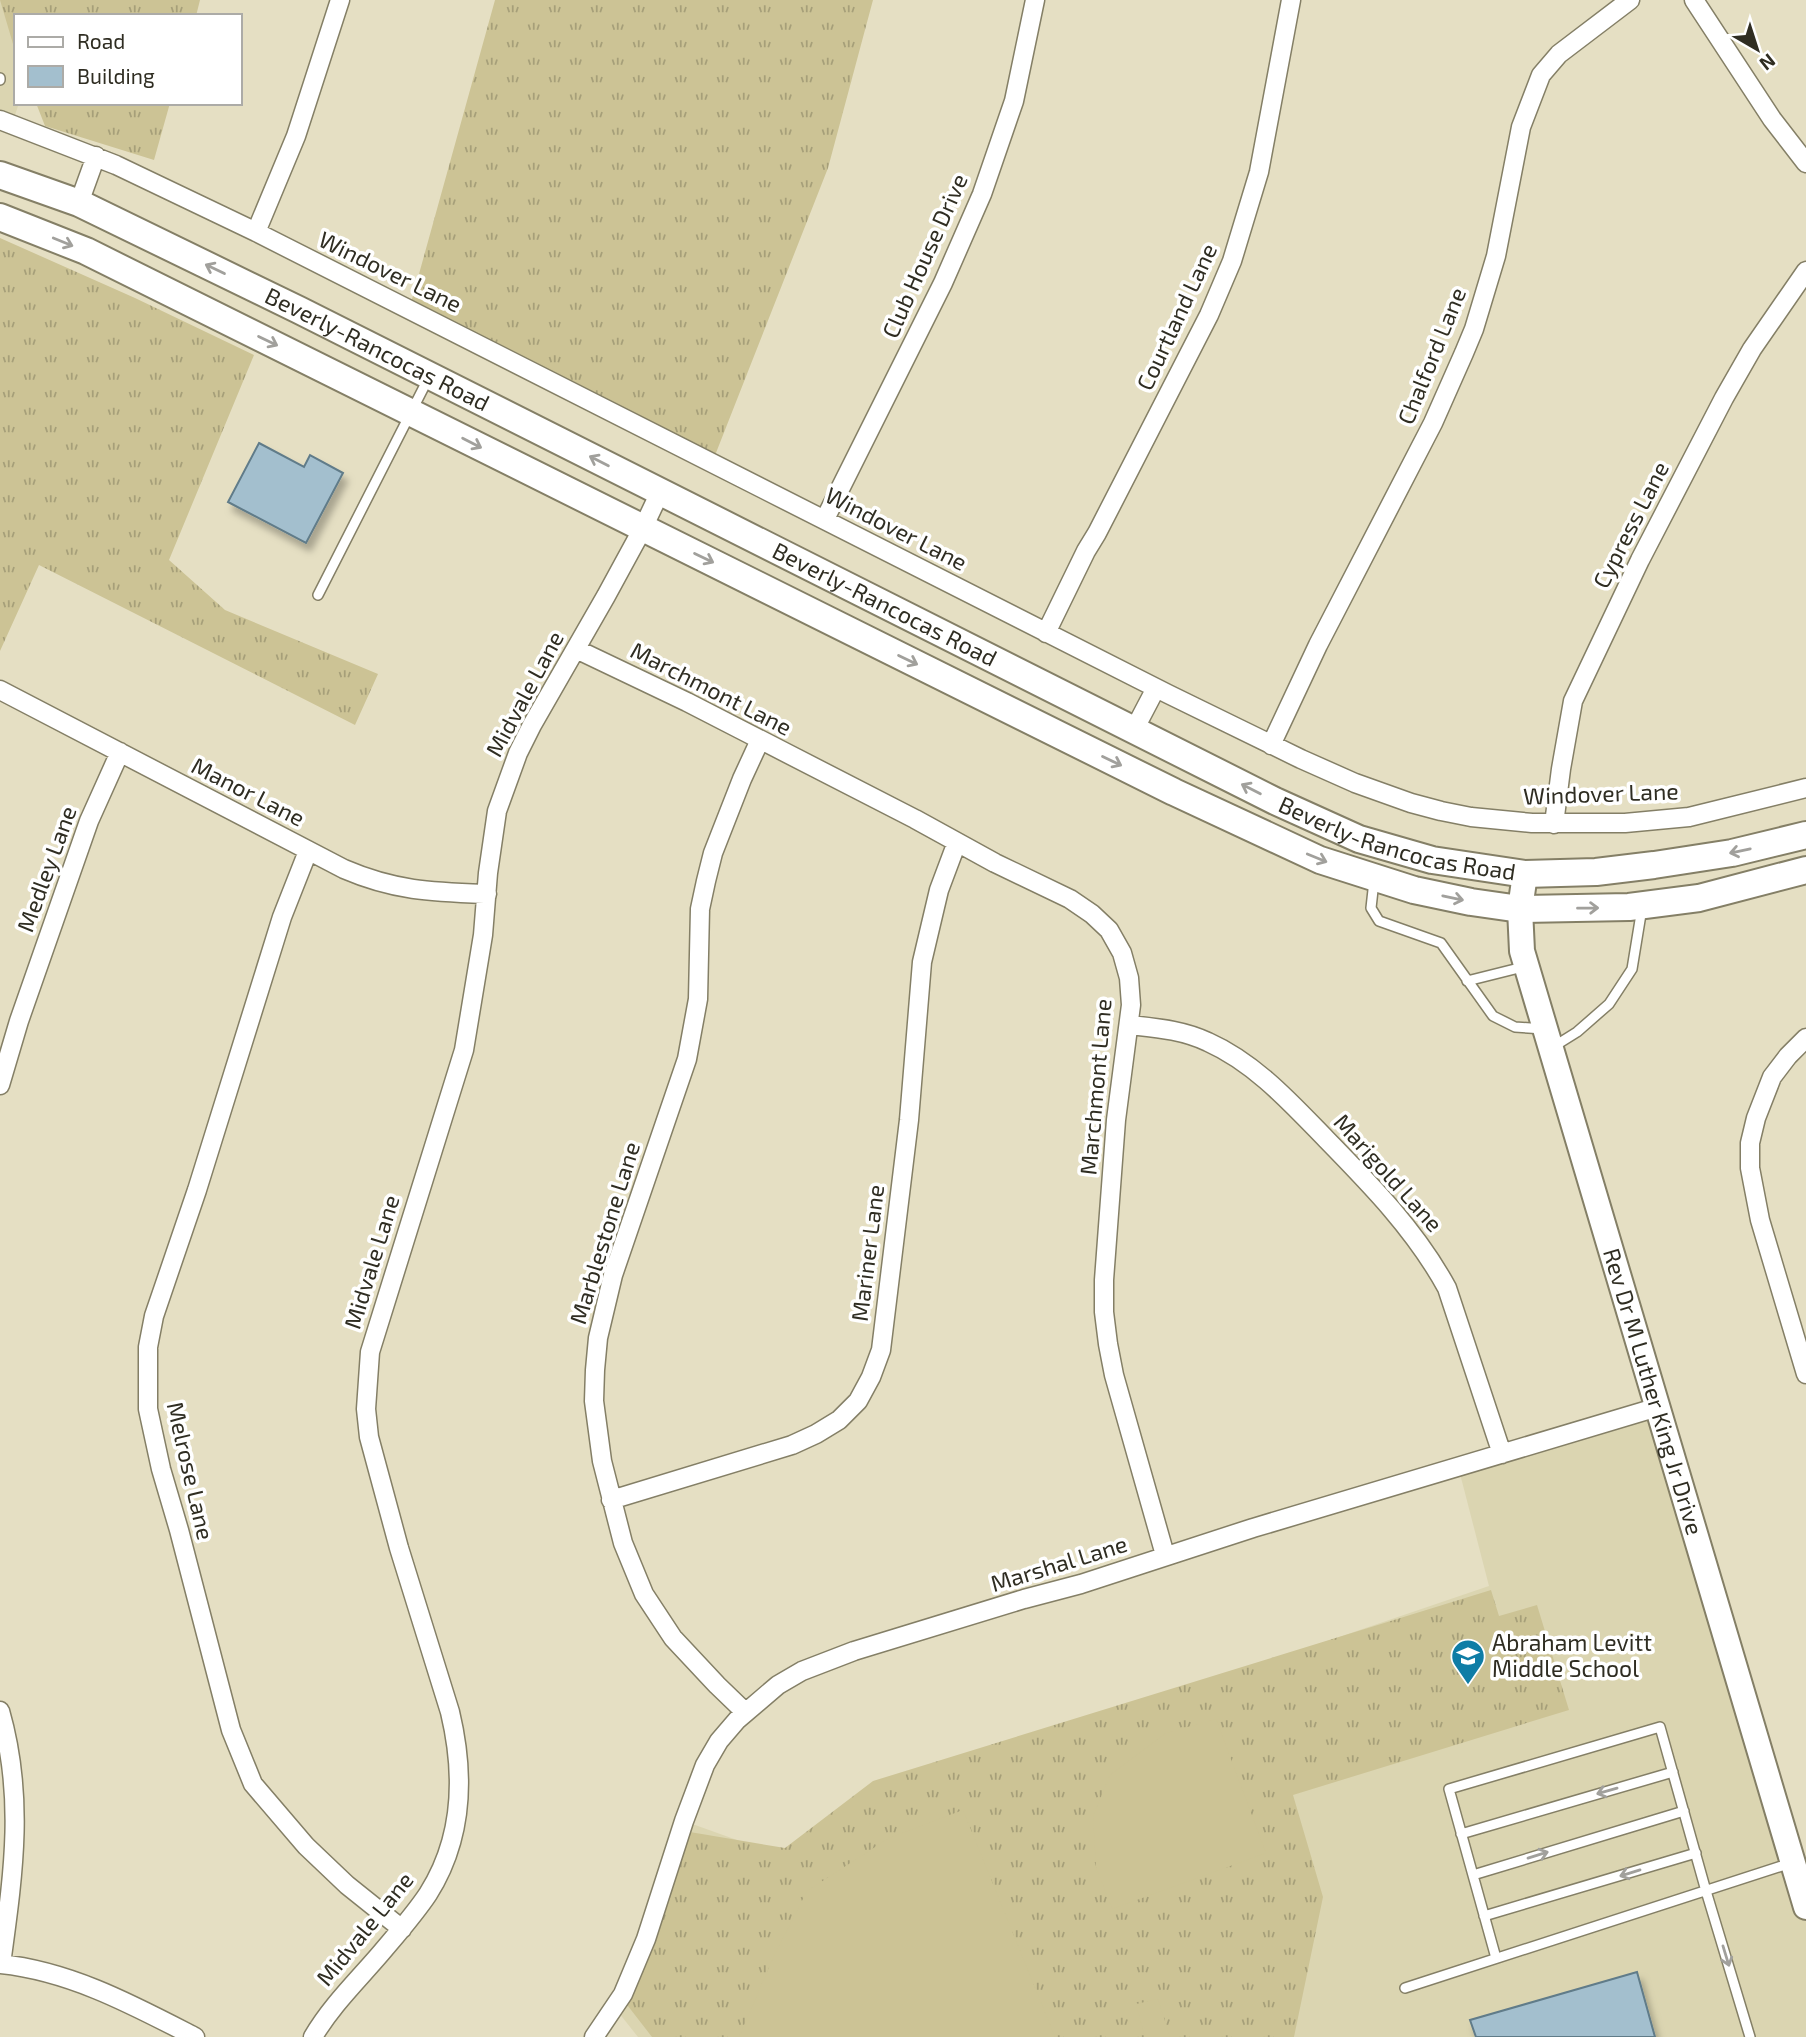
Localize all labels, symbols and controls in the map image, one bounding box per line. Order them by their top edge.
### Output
legend [14,14,242,105]
north arrow [1722,14,1792,84]
text: Road [77,28,125,53]
text: N [1755,49,1781,76]
text: Building [77,63,155,88]
street label: Club House Drive [875,169,973,342]
street label: Windover Lane [314,224,466,318]
one-way arrow [52,237,74,250]
street label: Courtland Lane [1130,239,1222,394]
one-way arrow [205,262,226,276]
street label: Beverly-Rancocas Road [261,281,494,416]
street label: Chalford Lane [1391,283,1471,428]
one-way arrow [257,335,278,349]
one-way arrow [461,436,482,450]
one-way arrow [589,453,610,467]
street label: Cypress Lane [1586,457,1674,593]
street label: Windover Lane [821,480,972,576]
street label: Beverly-Rancocas Road [768,536,1002,672]
one-way arrow [693,552,714,566]
street label: Midvale Lane [479,626,569,761]
street label: Marchmont Lane [626,635,797,741]
one-way arrow [897,653,918,667]
street label: Manor Lane [187,751,310,832]
one-way arrow [1101,754,1122,768]
street label: Windover Lane [1523,776,1679,810]
one-way arrow [1241,782,1262,796]
street label: Beverly-Rancocas Road [1275,790,1518,885]
street label: Medley Lane [10,802,82,935]
one-way arrow [1729,845,1751,858]
one-way arrow [1306,853,1328,866]
one-way arrow [1441,892,1464,906]
one-way arrow [1576,901,1599,914]
street label: Marchmont Lane [1073,998,1117,1176]
street label: Marigold Lane [1329,1108,1449,1237]
street label: Marblestone Lane [563,1138,645,1327]
street label: Mariner Lane [845,1183,889,1323]
street label: Midvale Lane [337,1192,405,1332]
street label: Rev Dr M Luther King Jr Drive [1598,1245,1710,1538]
street label: Melrose Lane [162,1399,220,1542]
street label: Marshal Lane [987,1529,1130,1597]
place label: Abraham Levitt Middle School [1492,1628,1652,1682]
school or university icon: Abraham Levitt Middle School [1449,1637,1487,1686]
one-way arrow [1596,1785,1619,1798]
one-way arrow [1527,1848,1549,1861]
street label: Midvale Lane [310,1866,419,1991]
one-way arrow [1619,1867,1641,1880]
one-way arrow [1720,1945,1733,1967]

